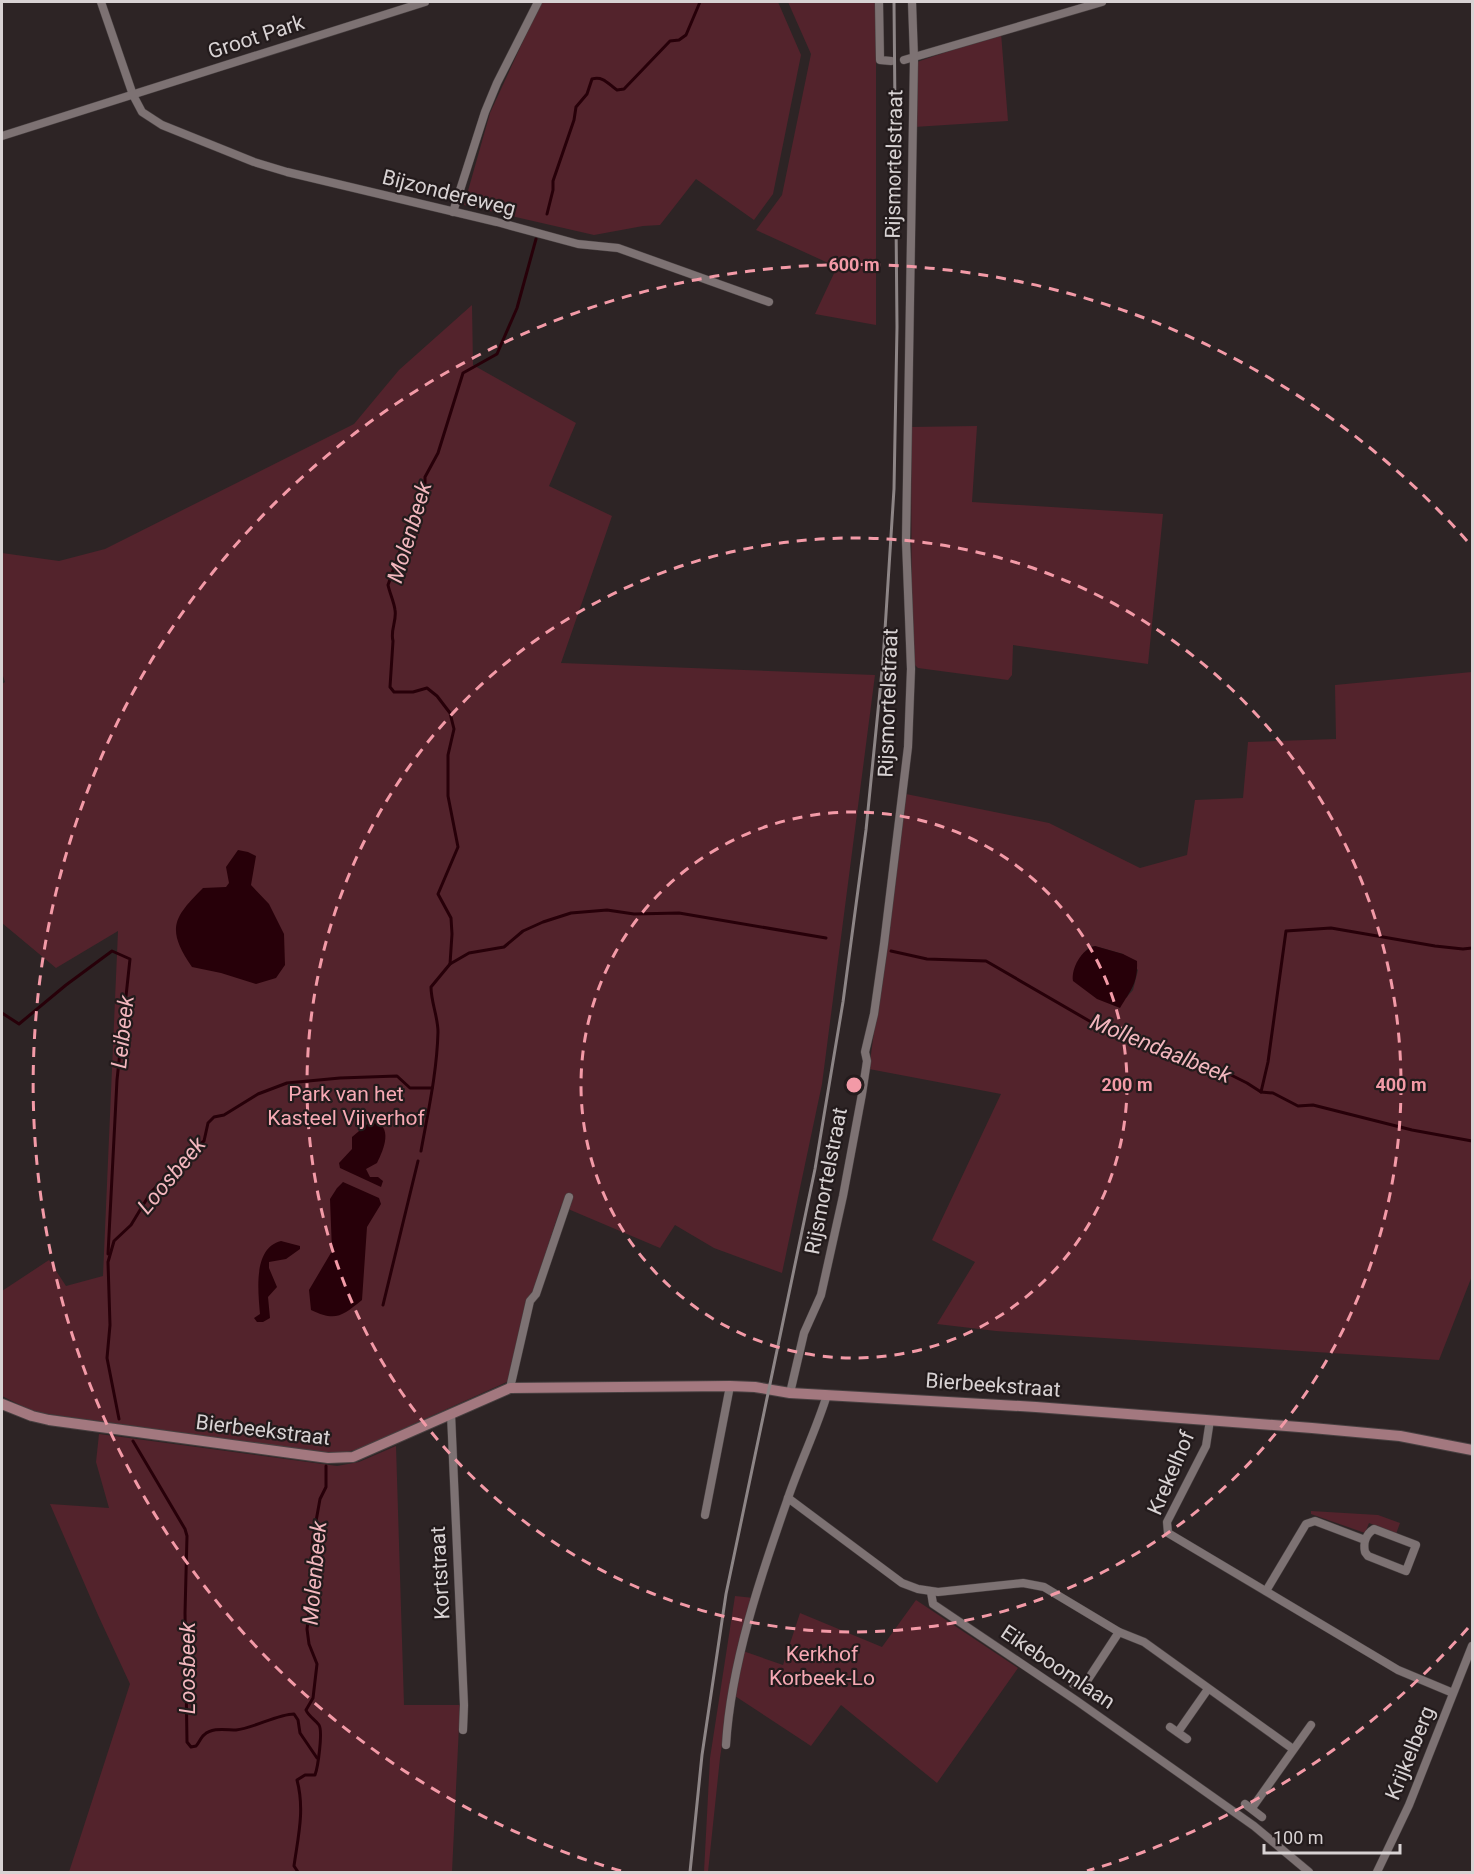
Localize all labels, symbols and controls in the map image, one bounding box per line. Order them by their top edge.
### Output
street label: Groot Park [205,10,307,64]
street label: Rijsmortelstraat [881,89,907,239]
street label: Bijzondereweg [380,165,518,221]
text: 600 m [828,254,880,275]
water label: Molenbeek [382,477,437,586]
street label: Rijsmortelstraat [873,628,903,778]
water label: Leibeek [106,993,139,1070]
water label: Mollendaalbeek [1087,1009,1236,1089]
text: 200 m [1101,1074,1153,1095]
text: 400 m [1375,1074,1427,1095]
centre of rings [844,1075,864,1095]
park label: Park van het Kasteel Vijverhof [267,1082,425,1130]
street label: Rijsmortelstraat [800,1105,852,1257]
water label: Loosbeek [132,1131,211,1219]
street label: Bierbeekstraat [925,1368,1061,1402]
street label: Bierbeekstraat [194,1410,332,1450]
street label: Krekelhof [1143,1427,1200,1519]
water label: Molenbeek [297,1519,332,1626]
street label: Kortstraat [426,1526,454,1620]
street label: Eikeboomlaan [996,1620,1120,1714]
water label: Loosbeek [175,1621,200,1714]
park label: Kerkhof Korbeek-Lo [769,1642,875,1690]
street label: Krijkelberg [1380,1703,1440,1803]
scale bar [1264,1817,1400,1855]
text: 100 m [1273,1827,1324,1848]

